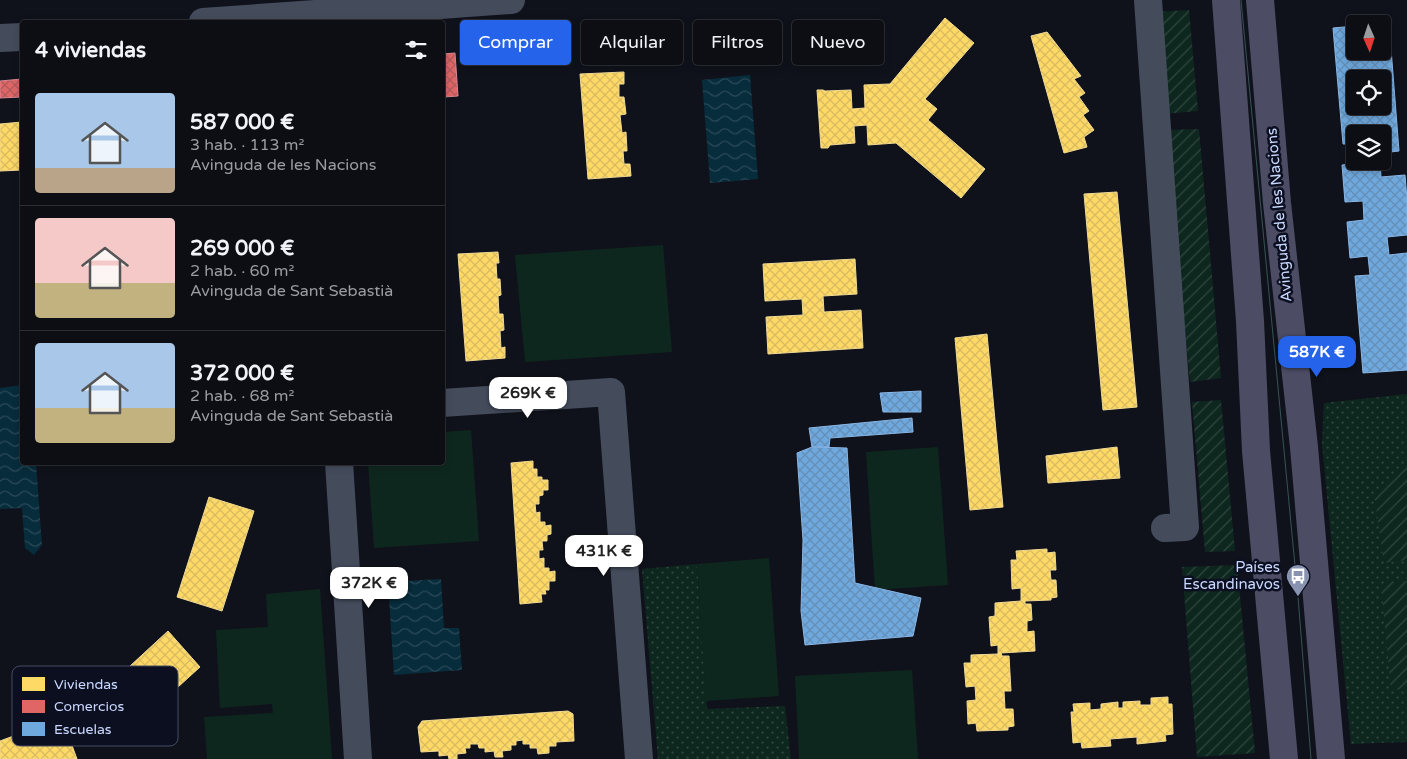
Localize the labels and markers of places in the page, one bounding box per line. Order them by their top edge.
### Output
pin: 587K € [1276,336,1358,378]
pin: 269K € [487,376,569,419]
pin: 431K € [563,534,645,577]
place label: Países Escandinavos [1183,558,1280,593]
bus stop icon: Países Escandinavos [1285,563,1311,597]
pin: 372K € [328,566,410,609]

